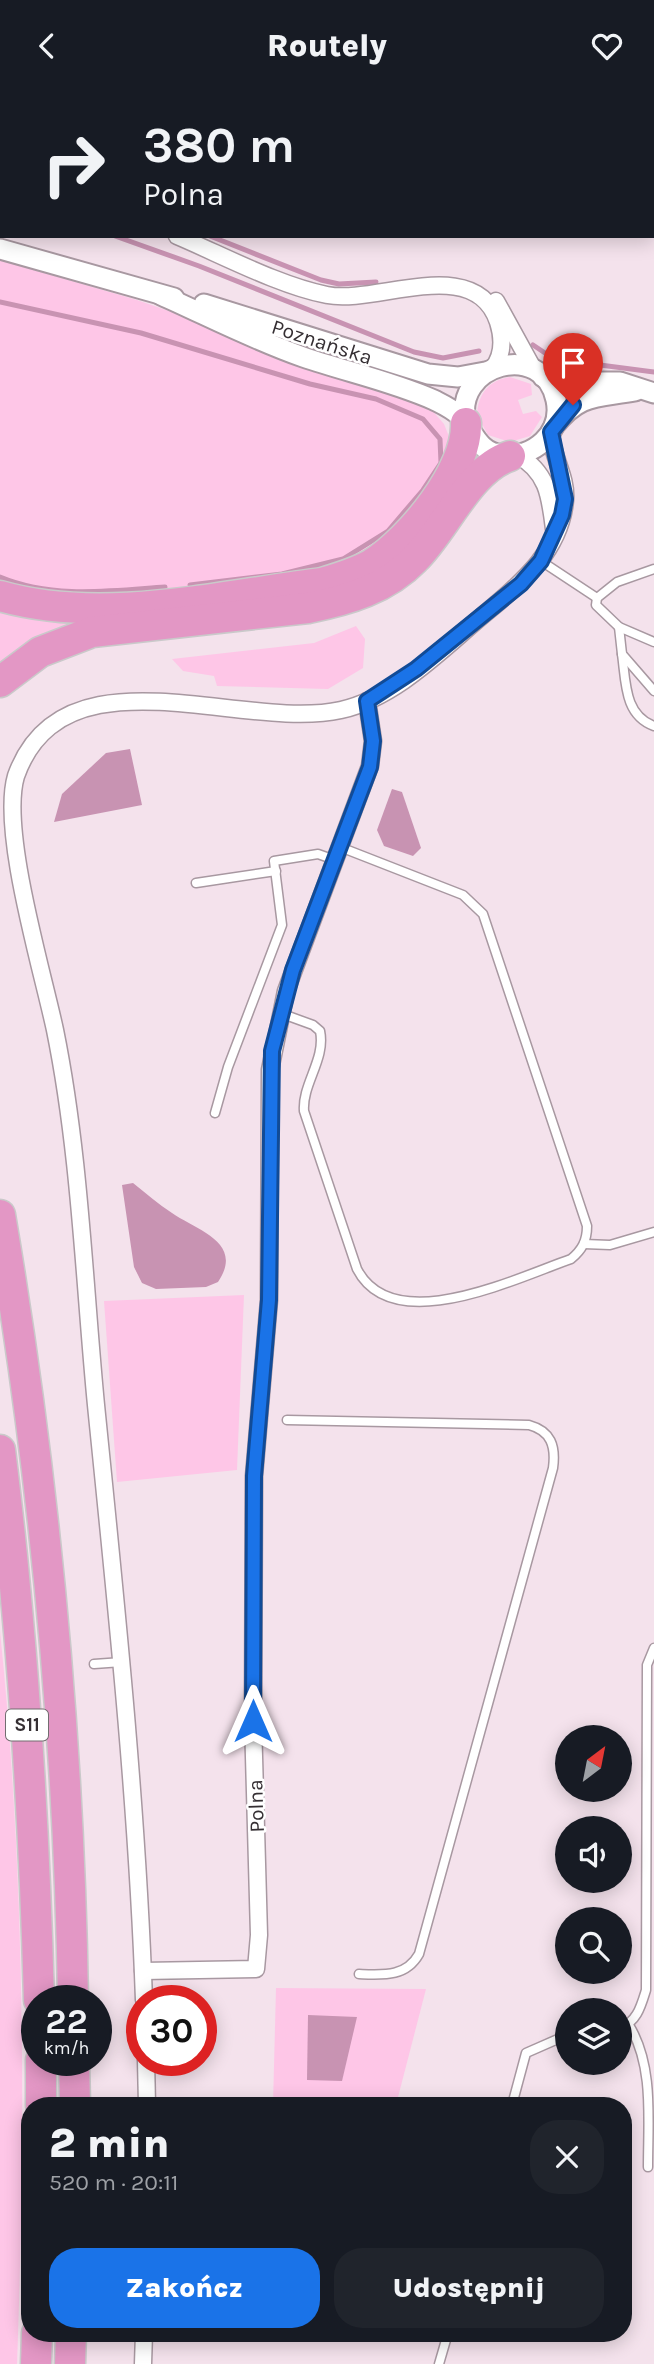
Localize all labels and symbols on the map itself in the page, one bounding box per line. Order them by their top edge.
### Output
street label: Poznańska [269,314,375,370]
pin [543,333,603,405]
position arrow [216,1684,290,1758]
road number: S11 [6,1709,48,1741]
north arrow [555,1725,632,1803]
street label: Polna [243,1779,269,1833]
speed limit sign: 30 [126,1985,217,2076]

